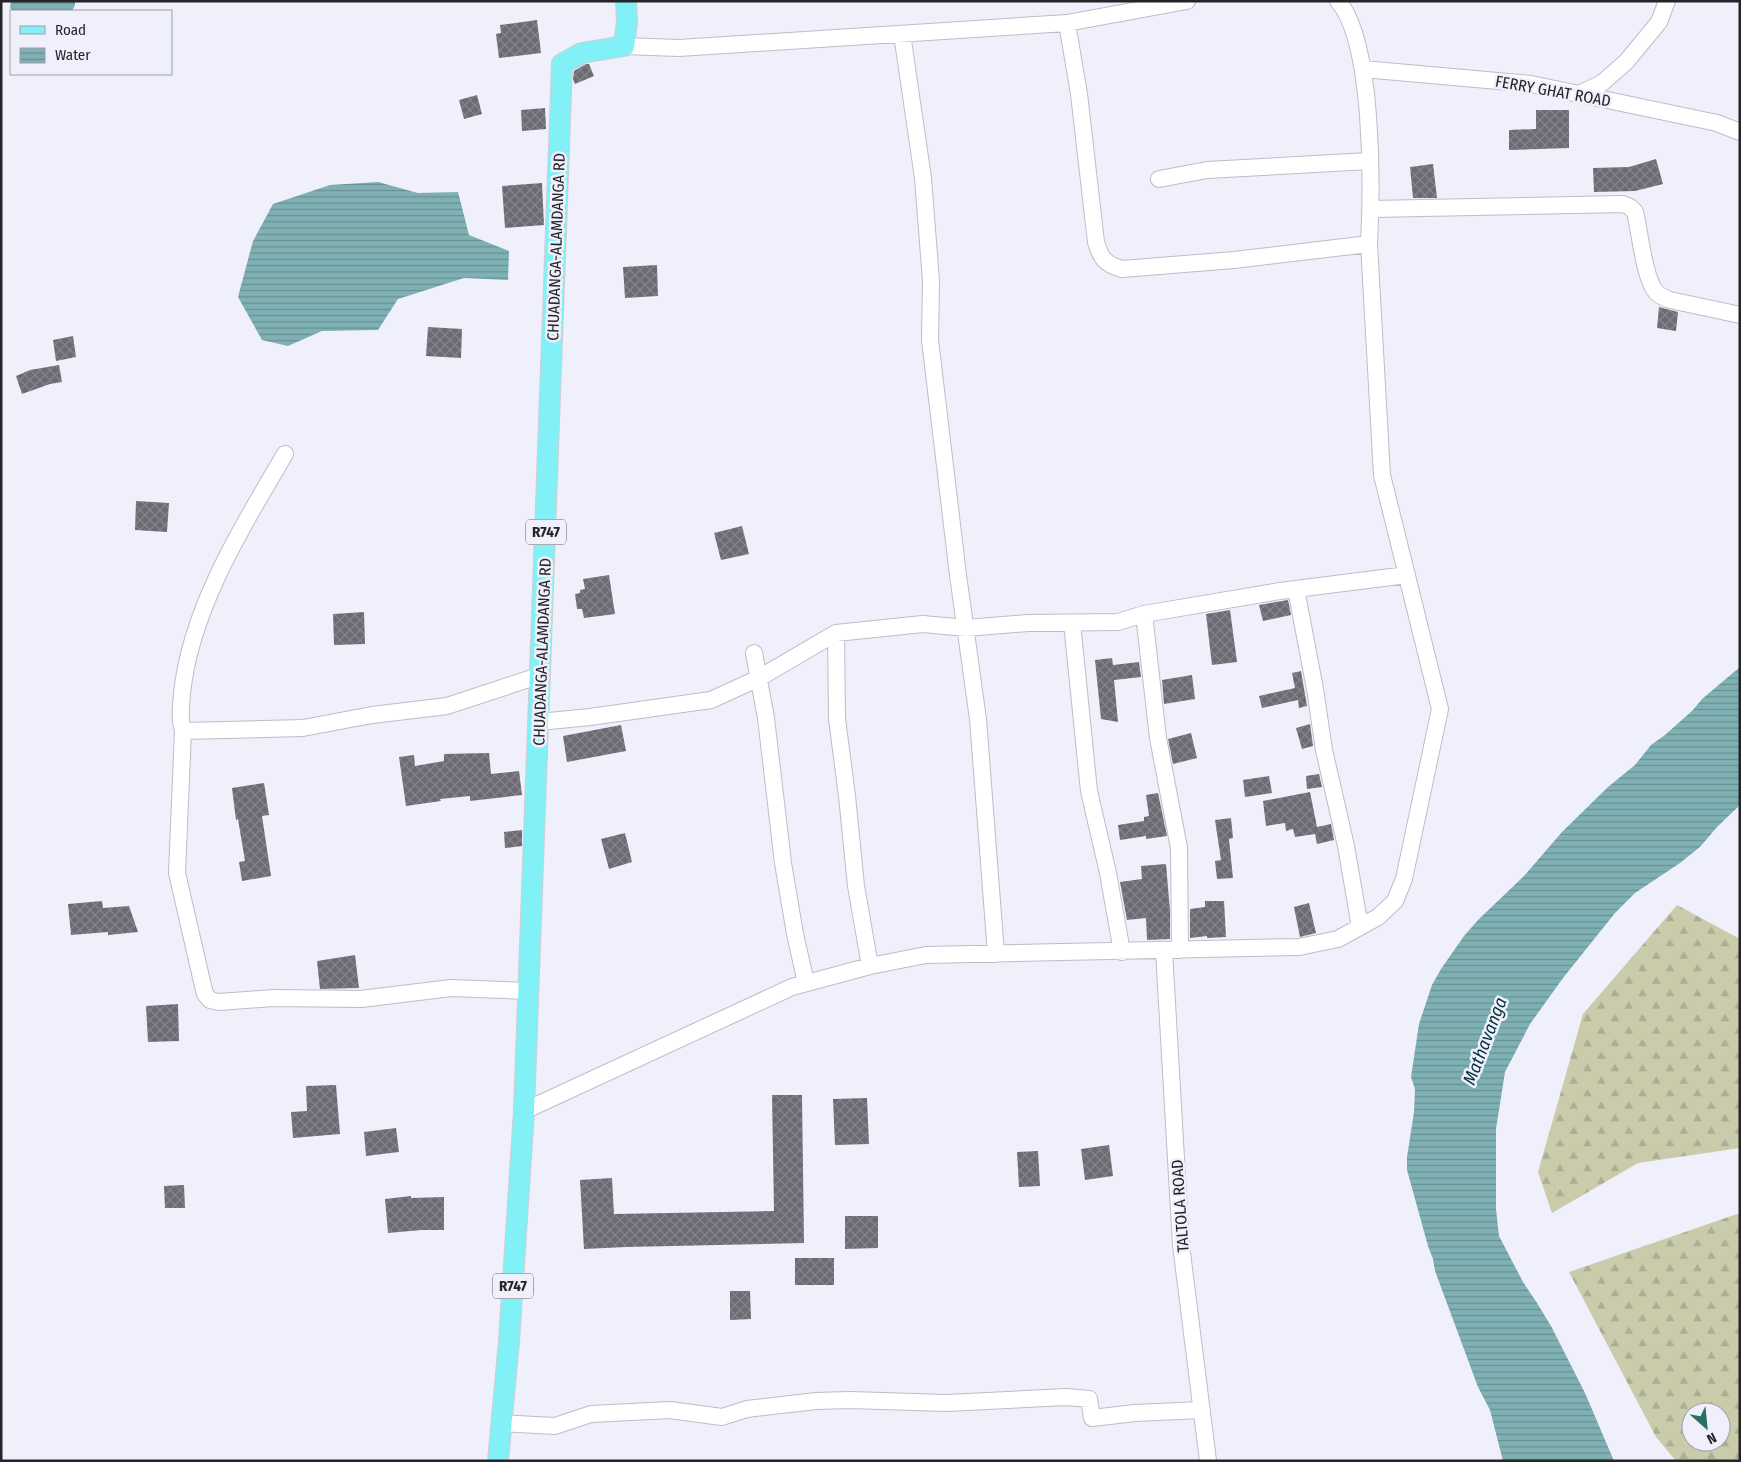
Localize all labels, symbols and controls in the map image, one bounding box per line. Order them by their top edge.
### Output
legend [10,10,172,75]
text: Road [55,21,86,39]
text: Water [55,46,91,64]
street label: FERRY GHAT ROAD [1494,71,1612,111]
street label: CHUADANGA-ALAMDANGA RD [543,153,569,341]
road number: R747 [526,520,566,544]
street label: CHUADANGA-ALAMDANGA RD [529,558,555,746]
water label: Mathavanga [1458,994,1512,1088]
street label: TALTOLA ROAD [1167,1159,1193,1253]
road number: R747 [493,1274,533,1298]
north arrow [1681,1402,1731,1452]
text: N [1704,1429,1719,1448]

